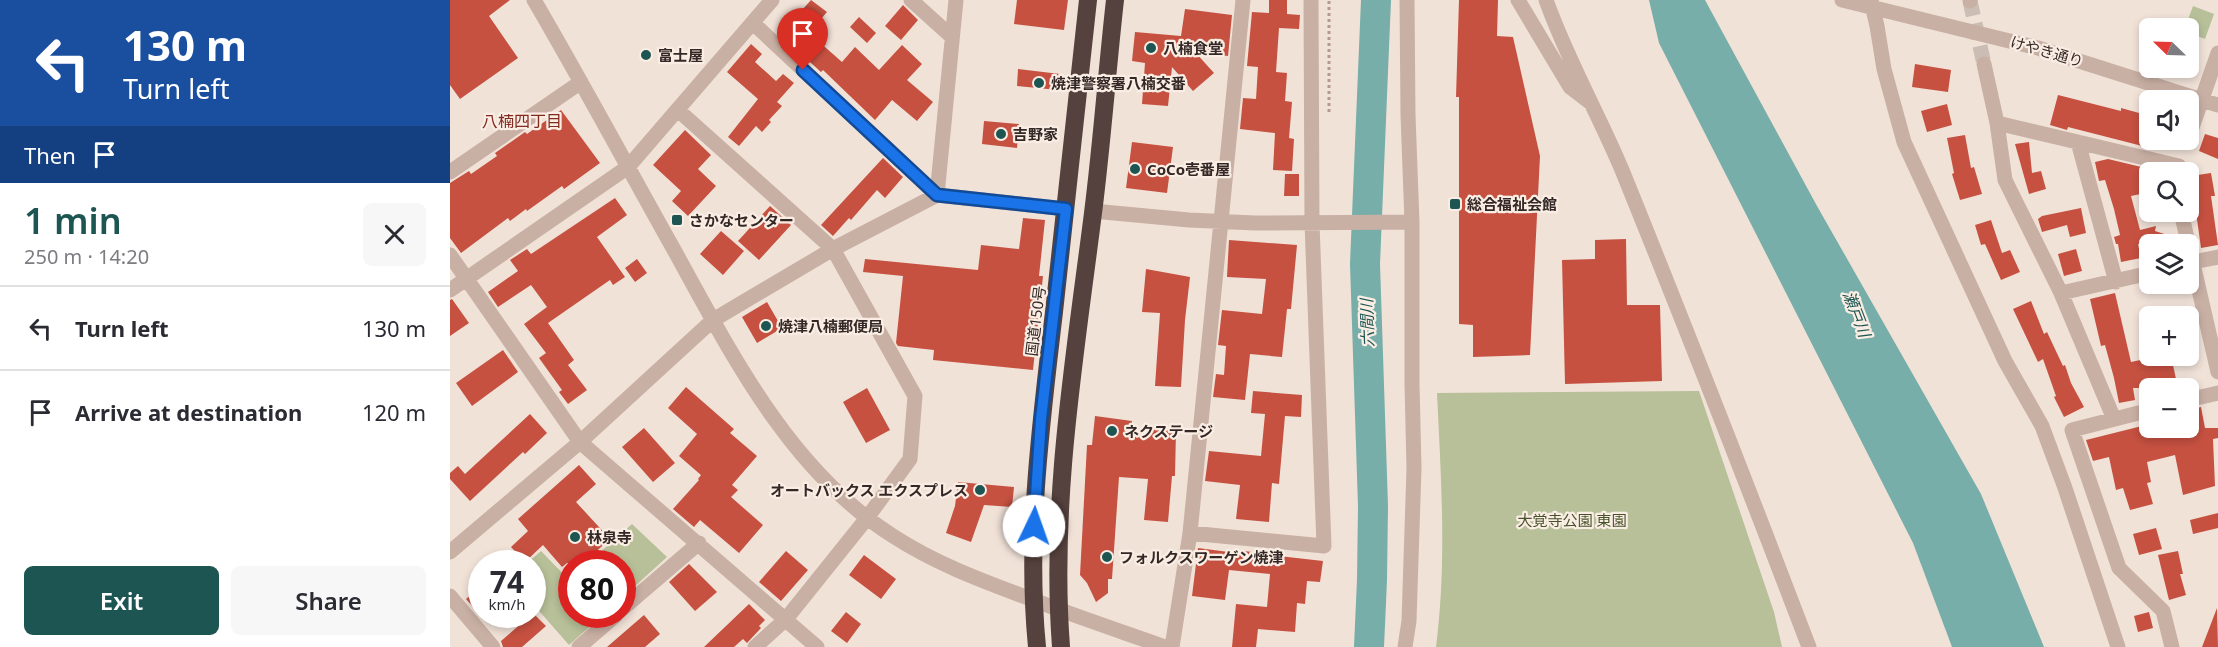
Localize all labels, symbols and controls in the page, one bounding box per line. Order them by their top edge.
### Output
pin [777,8,828,70]
text: 130 m [123,16,247,73]
icon: arrive [786,17,819,50]
north arrow [2139,18,2199,78]
map controls [2139,18,2199,438]
icon: left [24,24,102,102]
street label: けやき通り [2008,31,2086,71]
place label: 八楠食堂 [1163,38,1223,58]
marker: 八楠食堂 [1144,41,1158,55]
place label: 富士屋 [658,45,703,65]
marker: 富士屋 [639,48,653,62]
text: Turn left [123,70,229,107]
place label: 焼津警察署八楠交番 [1051,73,1186,93]
marker: 焼津警察署八楠交番 [1032,76,1046,90]
button: sound [2139,90,2199,150]
district label: 八楠四丁目 [482,110,562,132]
place label: 吉野家 [1013,124,1058,144]
marker: 吉野家 [994,127,1008,141]
icon: arrive [88,138,121,171]
text: Then [24,140,76,170]
place label: CoCo壱番屋 [1147,159,1230,179]
marker: CoCo壱番屋 [1128,162,1142,176]
button: search [2139,162,2199,222]
place label: 総合福祉会館 [1467,194,1557,214]
text: 1 min [24,196,122,245]
marker: 総合福祉会館 [1448,197,1462,211]
button: close [363,203,426,266]
place label: さかなセンター [689,210,794,230]
marker: さかなセンター [670,213,684,227]
button: layers [2139,234,2199,294]
text: 250 m · 14:20 [24,243,149,270]
street label: 国道150号 [1021,285,1049,357]
water label: 瀬戸川 [1838,288,1877,342]
water label: 六間川 [1355,297,1379,347]
button: + [2139,306,2199,366]
icon: left [24,312,57,345]
text: Turn left [75,313,169,343]
text: 130 m [362,313,426,343]
place label: 焼津八楠郵便局 [778,316,883,336]
marker: 焼津八楠郵便局 [759,319,773,333]
button: − [2139,378,2199,438]
icon: arrive [24,396,57,429]
text: Arrive at destination [75,397,302,427]
text: 120 m [362,397,426,427]
place label: ネクステージ [1124,421,1213,441]
marker: ネクステージ [1105,424,1119,438]
place label: オートバックス エクスプレス [770,480,968,500]
marker: オートバックス エクスプレス [973,483,987,497]
position arrow [1002,494,1066,558]
park label: 大覚寺公園 東園 [1518,510,1626,530]
place label: 林泉寺 [587,527,632,547]
marker: 林泉寺 [568,530,582,544]
place label: フォルクスワーゲン焼津 [1119,547,1284,567]
speed limit sign: 80 [558,550,636,628]
marker: フォルクスワーゲン焼津 [1100,550,1114,564]
text: 74 [490,561,524,602]
button: Exit [24,566,219,635]
button: Share [231,566,426,635]
text: km/h [489,594,525,614]

